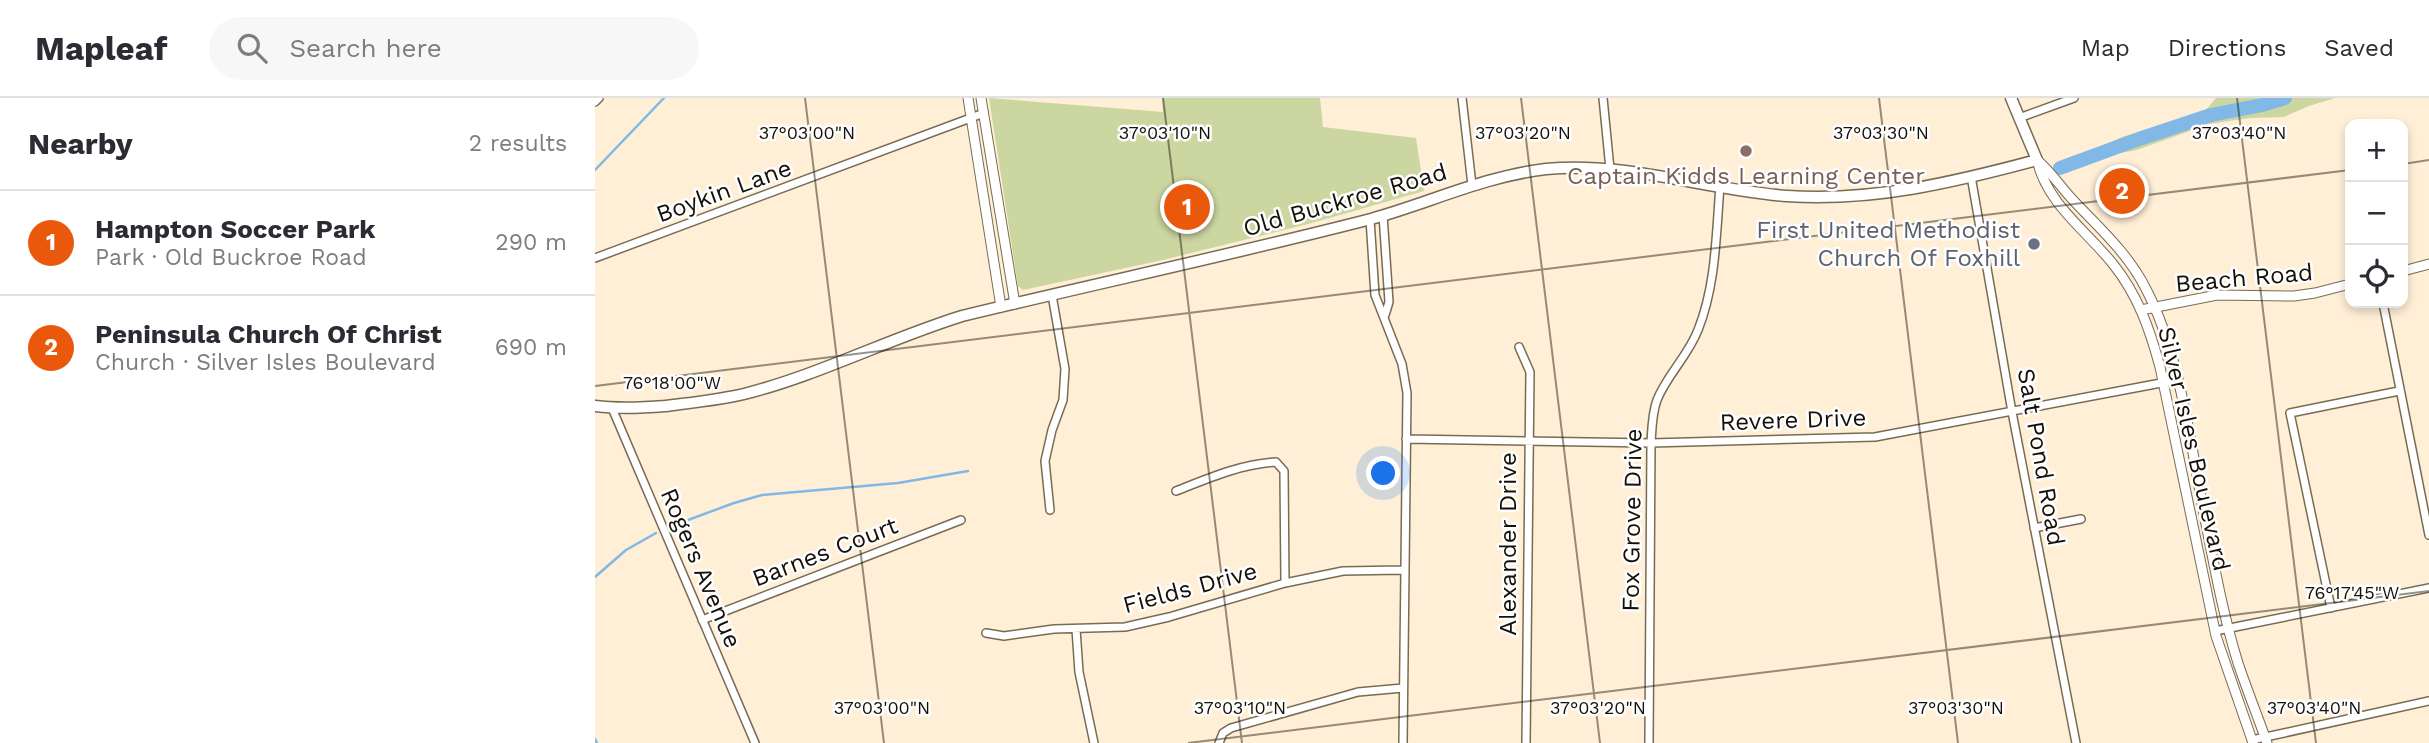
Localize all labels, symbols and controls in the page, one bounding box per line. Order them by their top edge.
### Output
search box [209,17,699,80]
text: Mapleaf [35,29,167,68]
icon: search [233,29,271,67]
text: Search here [289,33,442,63]
text: Map [2081,34,2130,62]
text: Directions [2168,34,2286,62]
text: Saved [2324,34,2394,62]
map controls [2345,119,2408,308]
button: + [2345,119,2408,182]
text: 37°03'00"N [759,122,855,143]
text: 37°03'10"N [1119,122,1211,143]
text: 37°03'20"N [1475,122,1571,143]
text: 37°03'30"N [1833,122,1929,143]
text: 37°03'40"N [2192,122,2286,143]
text: Nearby [28,126,133,161]
text: 2 results [469,130,567,157]
marker: Captain Kidds Learning Center [1738,143,1754,159]
street label: Boykin Lane [653,154,795,228]
street label: Old Buckroe Road [1240,158,1450,242]
place label: Captain Kidds Learning Center [1567,162,1925,190]
pin: 2 [2099,165,2145,217]
pin: 1 [1164,181,1210,233]
button: − [2345,182,2408,245]
text: Hampton Soccer Park [95,214,375,244]
place label: First United Methodist Church Of Foxhill [1756,216,2021,272]
text: 1 [46,229,56,256]
text: 290 m [495,229,567,256]
marker: First United Methodist Church Of Foxhill [2026,236,2042,252]
text: Park · Old Buckroe Road [95,244,367,271]
button: locate [2345,245,2408,308]
street label: Beach Road [2174,258,2314,298]
text: Peninsula Church Of Christ [95,319,442,349]
street label: Silver Isles Boulevard [2152,324,2236,574]
text: 2 [44,334,58,361]
text: 690 m [495,334,567,361]
text: Church · Silver Isles Boulevard [95,349,436,376]
street label: Salt Pond Road [2012,366,2070,548]
text: 76°18'00"W [623,372,721,393]
street label: Revere Drive [1719,403,1867,437]
street label: Fox Grove Drive [1616,428,1648,612]
street label: Alexander Drive [1494,452,1522,636]
your location [1366,456,1400,490]
street label: Rogers Avenue [655,484,747,652]
street label: Barnes Court [748,511,902,593]
street label: Fields Drive [1120,557,1260,619]
text: 76°17'45"W [2305,582,2399,603]
text: 37°03'00"N [834,697,930,718]
text: 37°03'10"N [1194,697,1286,718]
text: 37°03'20"N [1550,697,1646,718]
text: 37°03'30"N [1908,697,2004,718]
text: 37°03'40"N [2267,697,2361,718]

